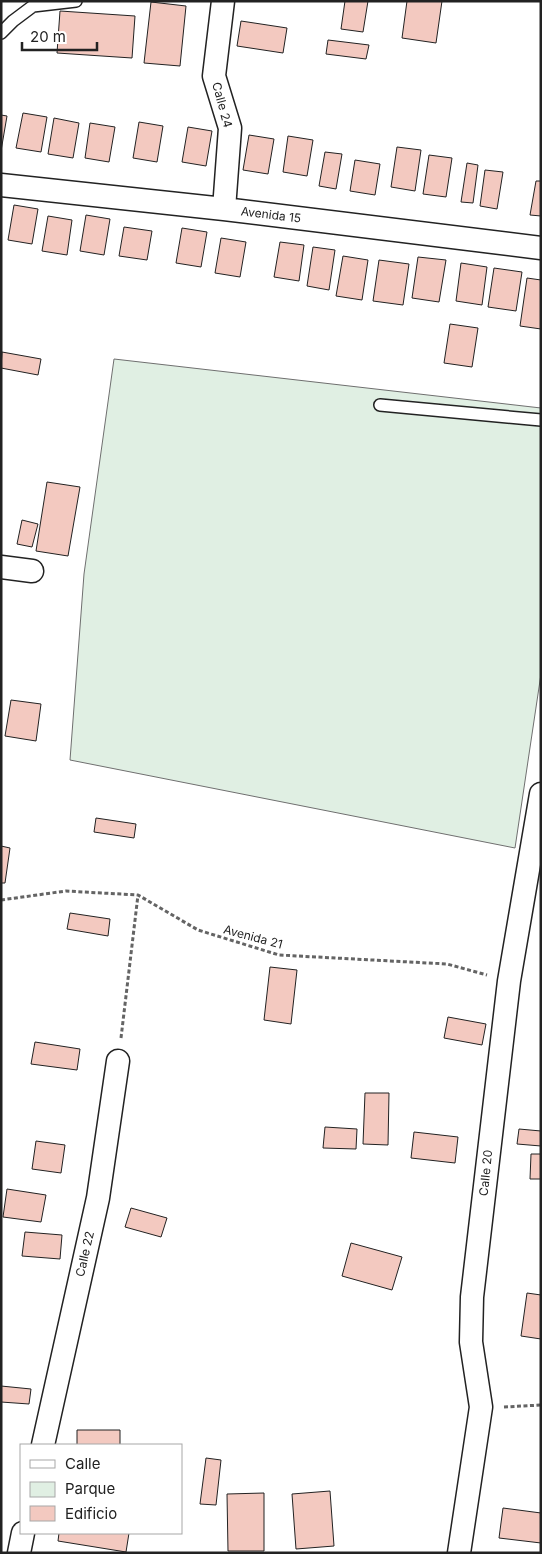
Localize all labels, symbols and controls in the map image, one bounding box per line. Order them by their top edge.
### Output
scale bar [22,20,98,52]
text: 20 m [30,27,66,46]
street label: Calle 24 [209,80,236,130]
street label: Avenida 15 [240,203,302,226]
street label: Avenida 21 [222,921,284,952]
street label: Calle 20 [476,1149,495,1197]
street label: Calle 22 [72,1230,97,1278]
legend [20,1444,182,1534]
text: Calle [65,1454,100,1473]
text: Parque [65,1479,115,1498]
text: Edificio [65,1504,117,1523]

